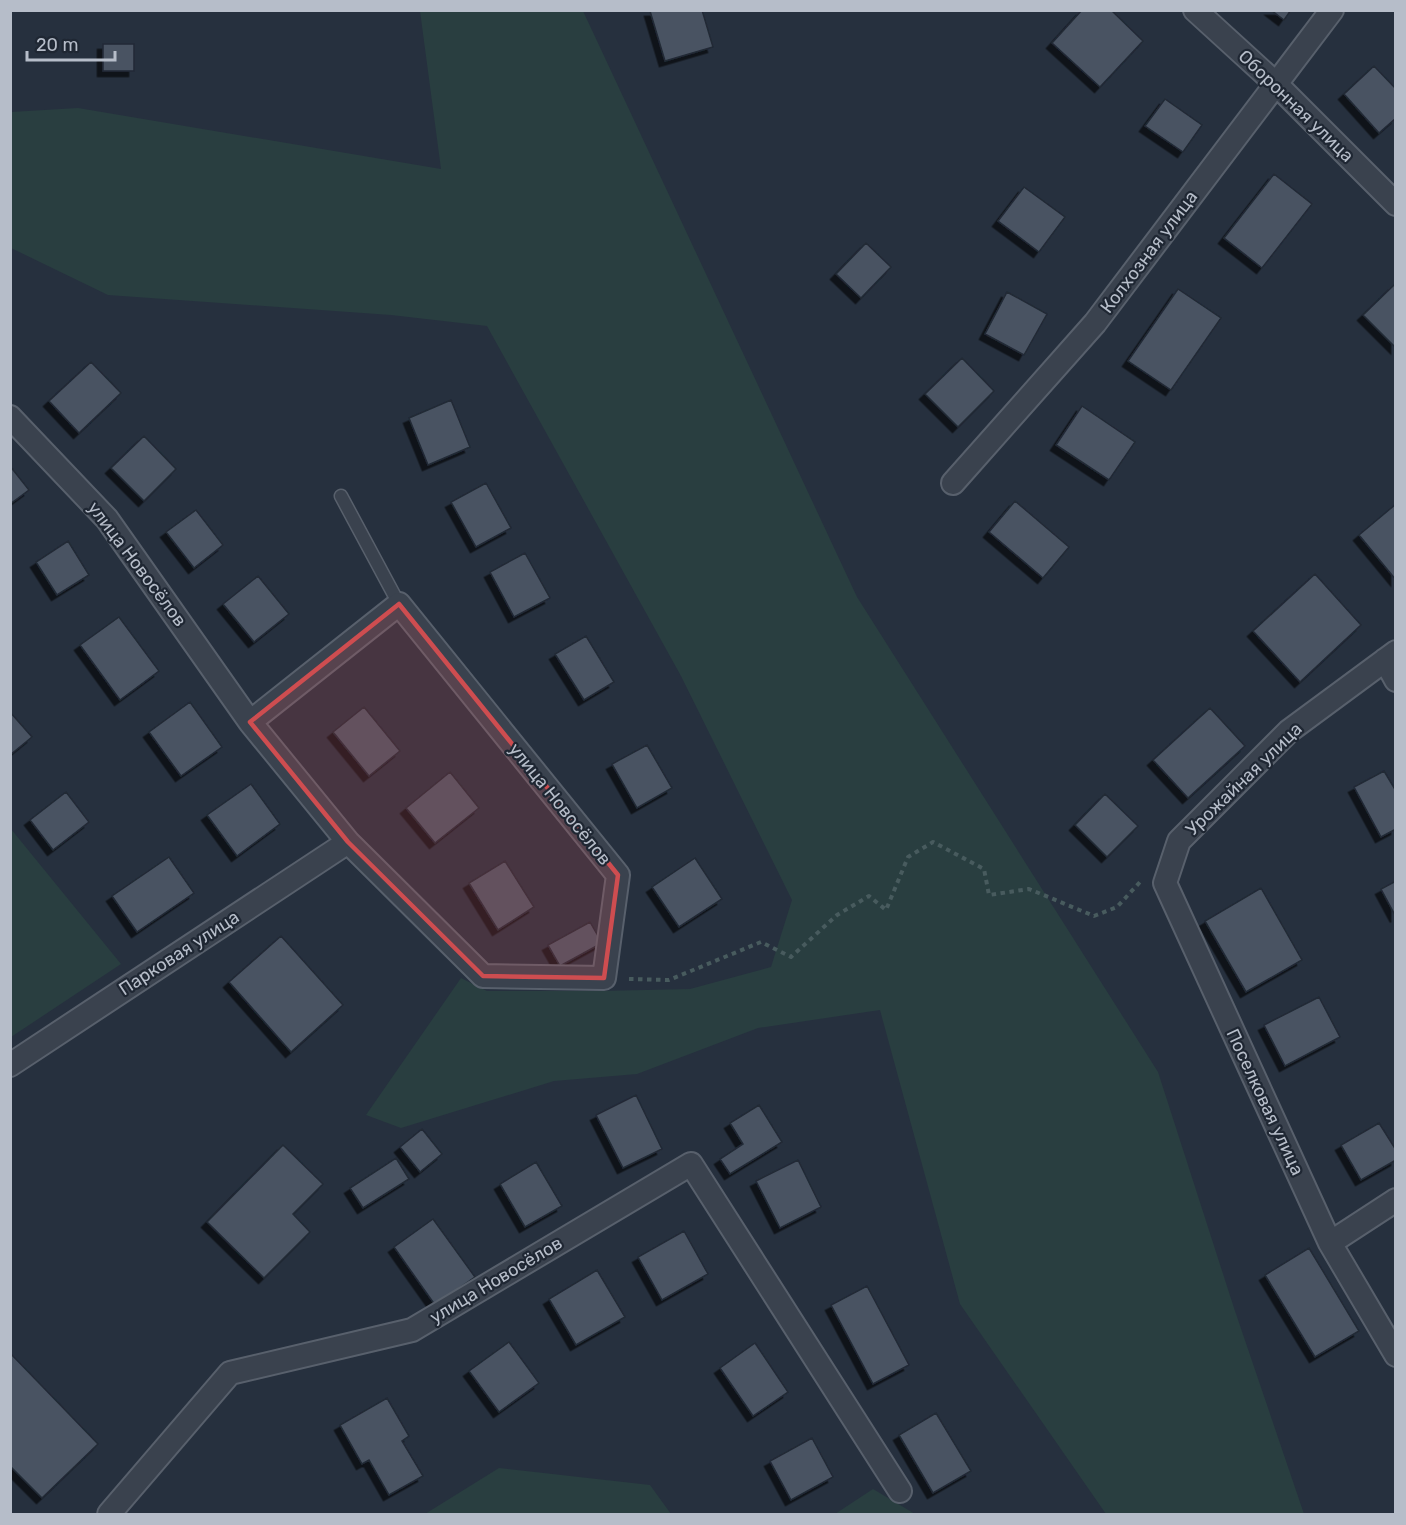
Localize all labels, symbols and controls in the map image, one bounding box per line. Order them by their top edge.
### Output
scale bar [27,24,116,62]
text: 20 m [36,34,78,56]
street label: Оборонная улица [1234,45,1358,167]
street label: Колхозная улица [1096,186,1202,318]
street label: улица Новосёлов [83,497,191,631]
street label: Урожайная улица [1181,718,1307,840]
street label: улица Новосёлов [504,739,616,869]
street label: Парковая улица [115,906,243,1000]
street label: Поселковая улица [1221,1025,1309,1179]
street label: улица Новосёлов [426,1232,566,1328]

